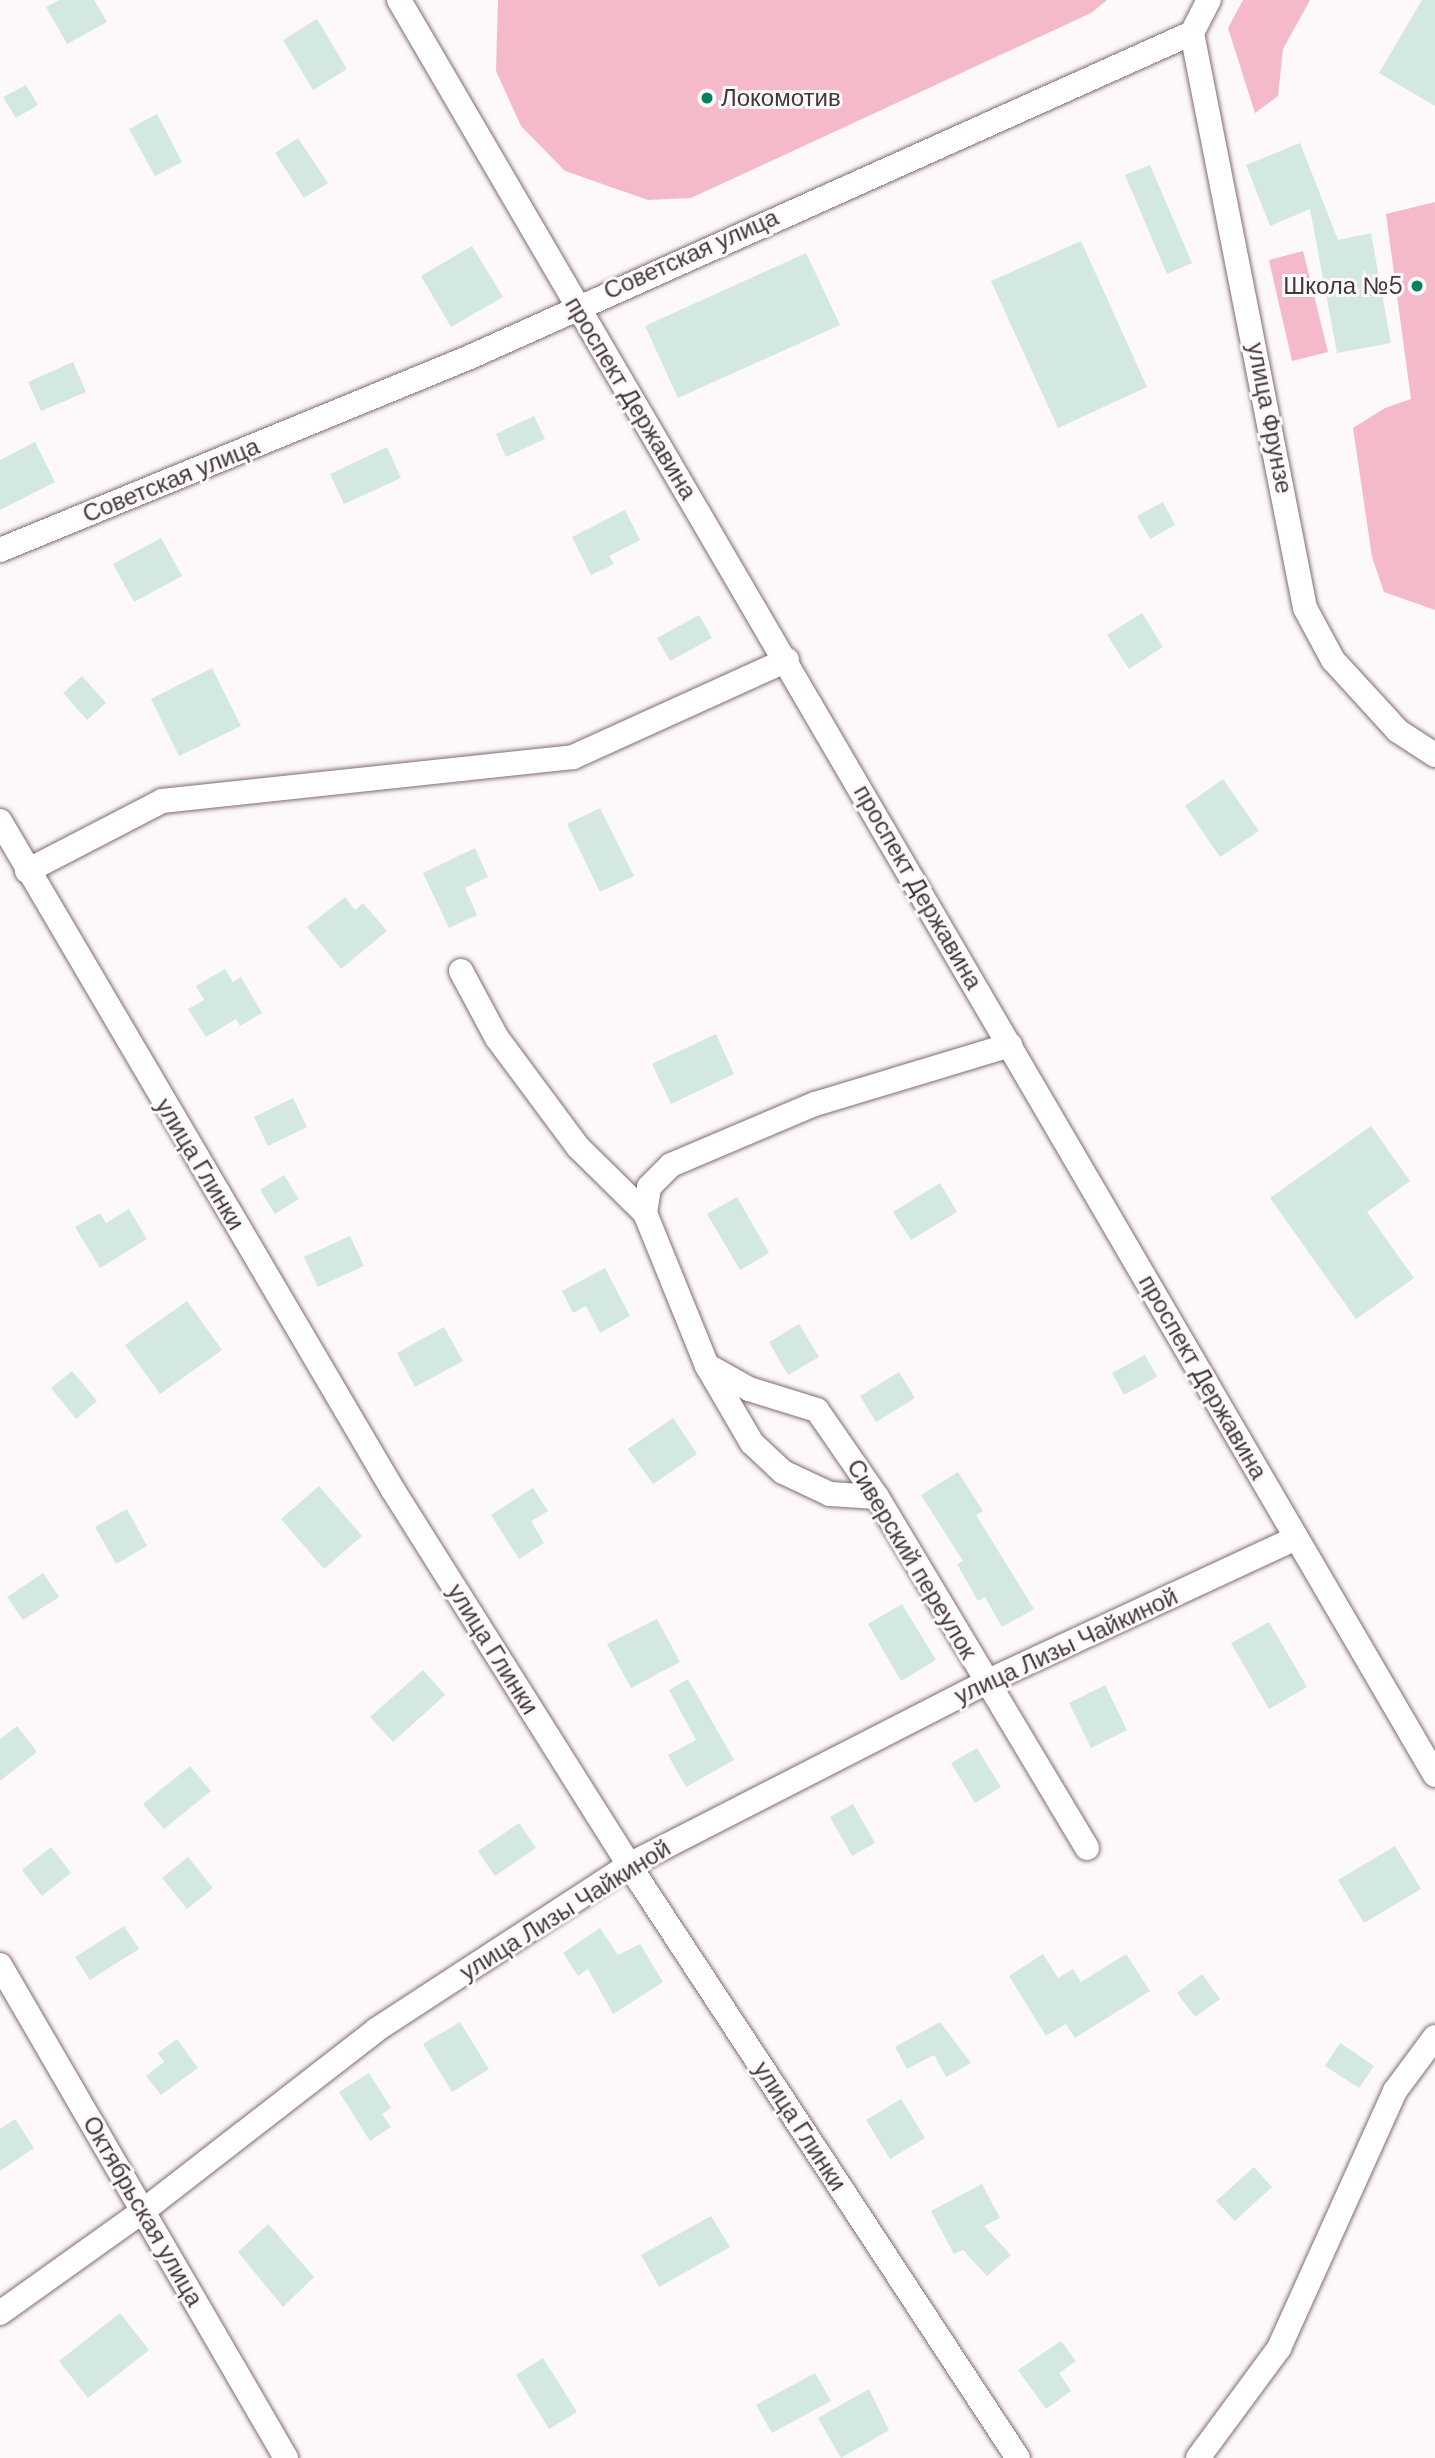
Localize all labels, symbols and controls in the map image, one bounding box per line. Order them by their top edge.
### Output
place label: Локомотив [721,84,841,112]
marker: Локомотив [699,90,715,106]
street label: Советская улица [599,203,783,305]
place label: Школа №5 [1283,272,1403,300]
marker: Школа №5 [1409,278,1425,294]
street label: проспект Державина [559,291,703,505]
street label: улица Фрунзе [1241,340,1299,496]
street label: Советская улица [78,431,264,529]
street label: проспект Державина [848,780,988,994]
street label: улица Глинки [149,1093,251,1235]
street label: проспект Державина [1133,1270,1273,1484]
street label: Сиверский переулок [841,1454,983,1664]
street label: улица Глинки [441,1578,545,1720]
street label: улица Лизы Чайкиной [950,1582,1182,1710]
street label: улица Лизы Чайкиной [454,1833,676,1987]
street label: улица Глинки [747,2056,853,2196]
street label: Октябрьская улица [77,2111,209,2311]

